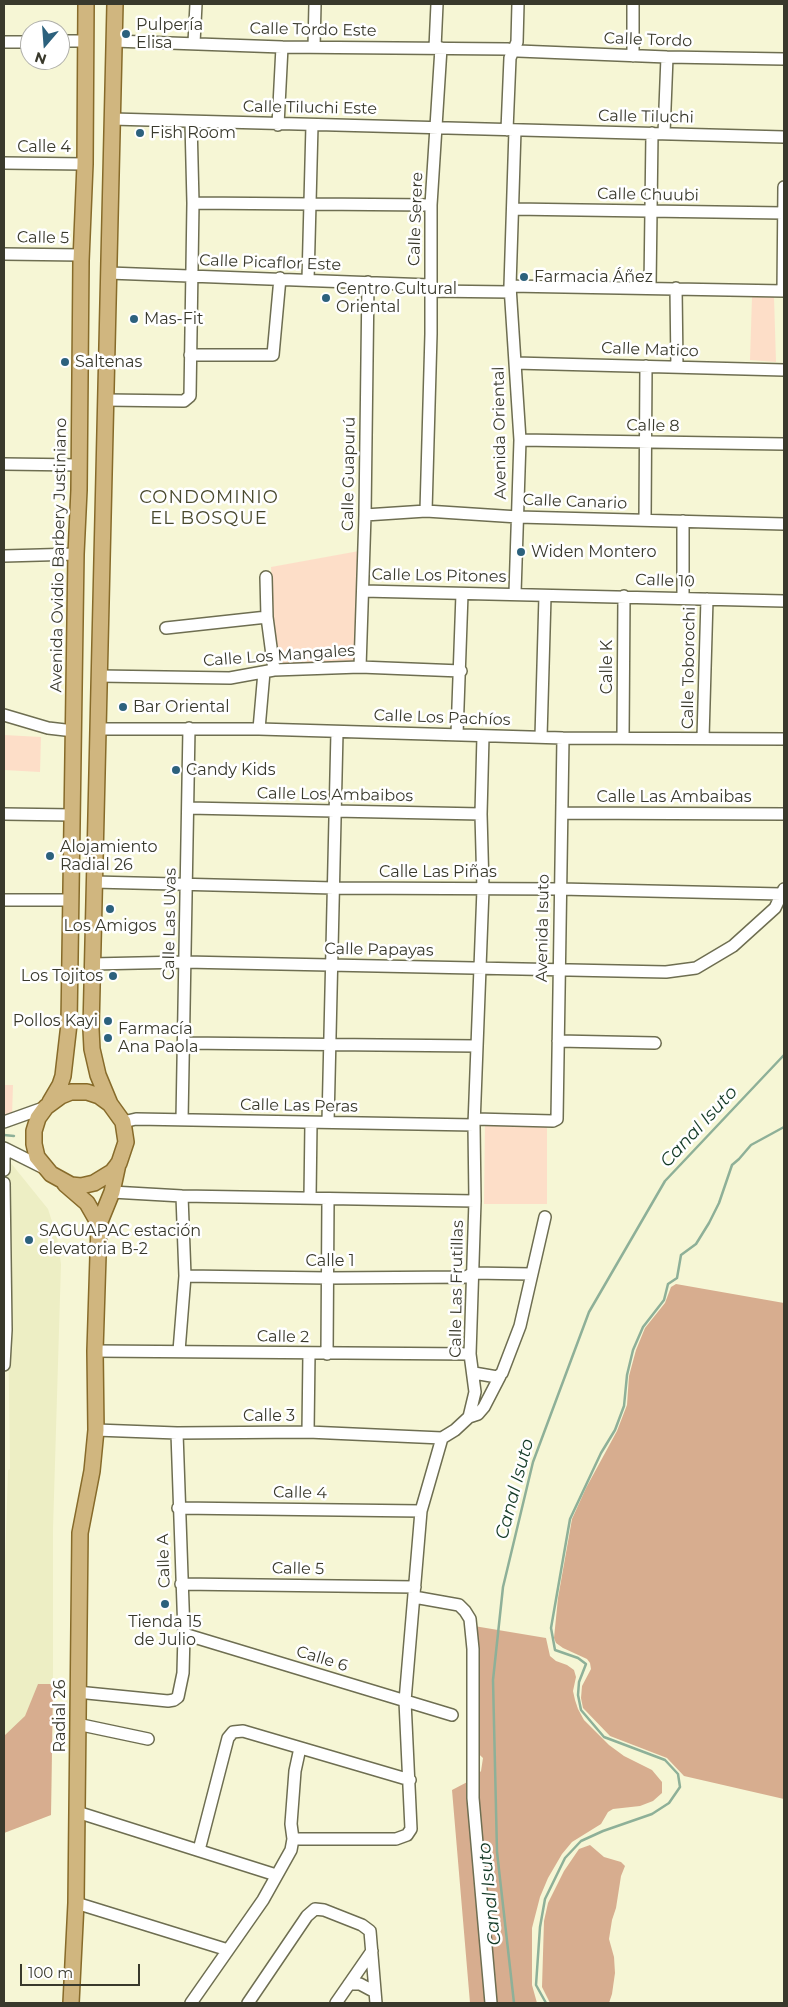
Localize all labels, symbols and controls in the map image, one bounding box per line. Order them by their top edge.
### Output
place label: Pulpería Elisa [136,15,203,53]
street label: Calle Tordo Este [249,19,377,41]
north arrow [20,20,70,70]
marker: Pulpería Elisa [120,28,132,40]
street label: Calle Tordo [603,29,693,51]
text: N [33,48,49,69]
street label: Calle Tiluchi Este [243,97,377,119]
street label: Calle Tiluchi [598,107,694,127]
place label: Fish Room [150,123,236,143]
marker: Fish Room [134,127,146,139]
street label: Calle 4 [17,137,71,157]
street label: Calle Serere [405,172,427,266]
street label: Calle Chuubi [597,185,699,205]
street label: Calle 5 [17,228,69,248]
street label: Calle Picaflor Este [199,251,341,275]
place label: Farmacia Áñez [534,267,653,287]
marker: Farmacia Áñez [518,271,530,283]
place label: Centro Cultural Oriental [336,279,457,317]
marker: Centro Cultural Oriental [320,292,332,304]
place label: Mas-Fit [144,309,203,329]
marker: Mas-Fit [128,313,140,325]
street label: Calle Matico [601,339,699,361]
place label: Saltenas [75,352,142,372]
marker: Saltenas [59,356,71,368]
street label: Avenida Oriental [489,366,511,500]
street label: Calle 8 [626,416,680,436]
street label: Avenida Ovidio Barbery Justiniano [47,417,71,693]
street label: Calle Guapurú [338,417,360,531]
district label: CONDOMINIO EL BOSQUE [138,487,280,530]
street label: Calle Canario [522,491,628,513]
place label: Widen Montero [531,542,657,562]
marker: Widen Montero [515,546,527,558]
street label: Calle Los Pitones [372,565,506,587]
street label: Calle 10 [635,570,695,592]
street label: Calle Toborochi [678,607,700,729]
street label: Calle K [597,640,617,694]
street label: Calle Los Mangales [202,641,356,671]
place label: Bar Oriental [133,697,230,717]
marker: Bar Oriental [117,701,129,713]
street label: Calle Los Pachíos [373,706,511,730]
place label: Candy Kids [186,760,275,780]
marker: Candy Kids [170,764,182,776]
street label: Calle Los Ambaibos [257,784,413,806]
street label: Calle Las Ambaibas [596,787,752,807]
place label: Alojamiento Radial 26 [60,837,158,875]
marker: Alojamiento Radial 26 [44,850,56,862]
street label: Calle Las Piñas [379,862,497,882]
street label: Calle Las Uvas [159,868,181,980]
street label: Avenida Isuto [532,874,554,982]
marker: Los Amigos [104,903,116,915]
place label: Los Amigos [64,916,156,936]
street label: Calle Papayas [324,939,434,961]
place label: Los Tojitos [21,966,103,986]
marker: Los Tojitos [107,970,119,982]
place label: Pollos Kayi [13,1011,98,1031]
marker: Pollos Kayi [102,1015,114,1027]
place label: Farmacía Ana Paola [118,1019,198,1057]
marker: Farmacía Ana Paola [102,1032,114,1044]
water label: Canal Isuto [656,1082,742,1172]
street label: Calle Las Peras [240,1095,358,1117]
street label: Calle Las Frutillas [446,1220,468,1358]
place label: SAGUAPAC estación elevatoria B-2 [39,1221,201,1259]
marker: SAGUAPAC estación elevatoria B-2 [23,1234,35,1246]
street label: Calle 1 [306,1251,354,1271]
street label: Calle 2 [257,1327,309,1347]
street label: Calle 3 [243,1406,295,1426]
water label: Canal Isuto [491,1436,539,1542]
street label: Calle 4 [273,1483,327,1503]
street label: Calle A [153,1533,175,1589]
street label: Calle 5 [272,1559,324,1579]
marker: Tienda 15 de Julio [159,1598,171,1610]
place label: Tienda 15 de Julio [128,1612,202,1650]
street label: Calle 6 [294,1642,350,1676]
street label: Radial 26 [50,1680,70,1752]
water label: Canal Isuto [474,1842,506,1946]
scale bar [22,1954,142,1986]
text: 100 m [28,1963,73,1982]

